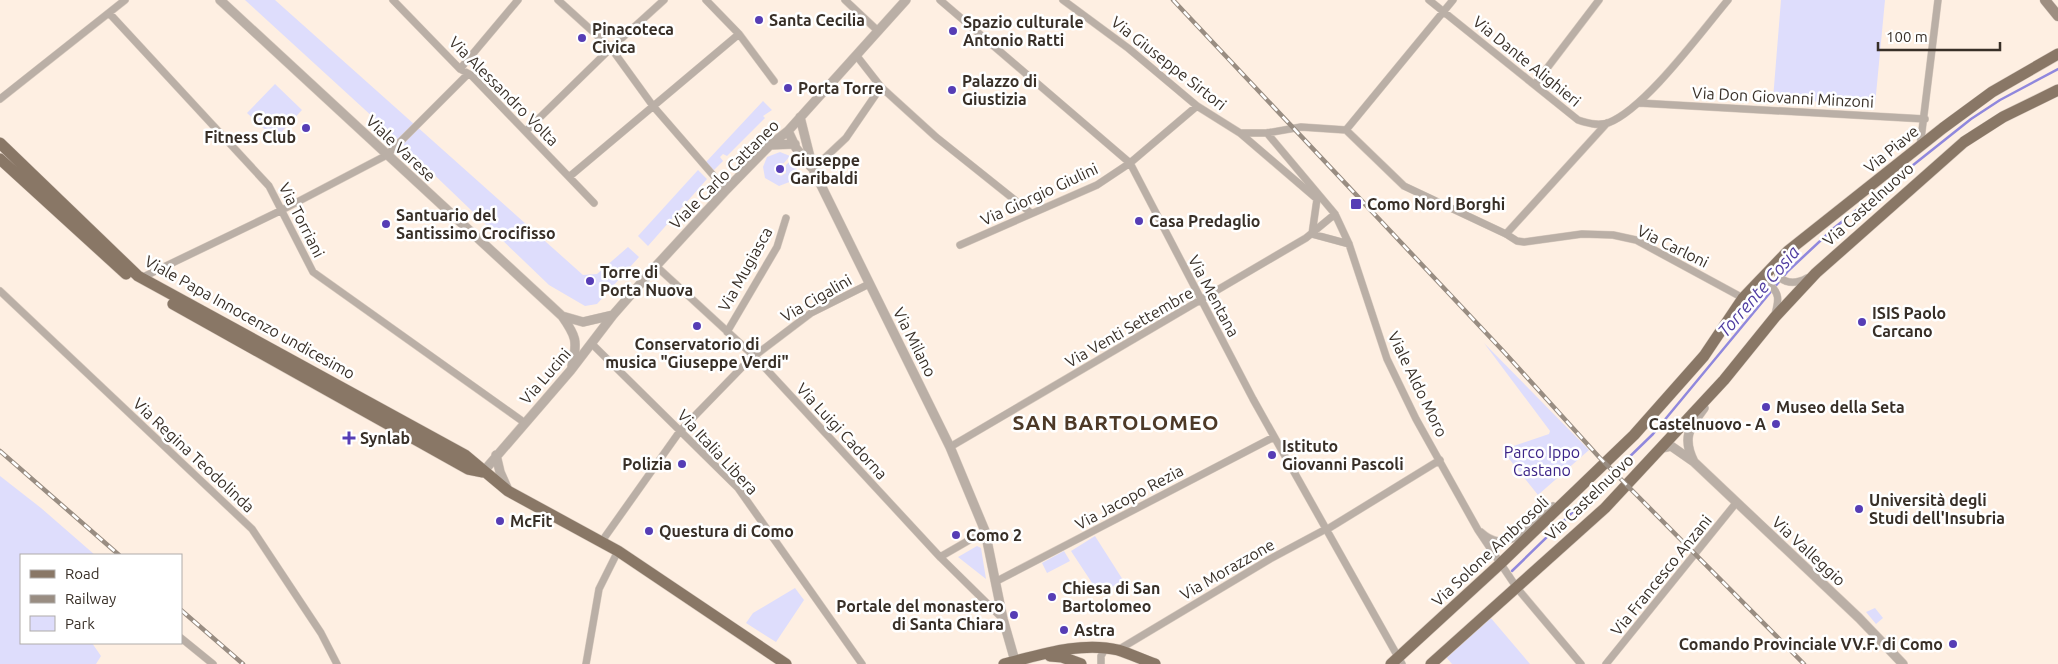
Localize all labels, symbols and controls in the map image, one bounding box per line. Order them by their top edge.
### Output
place label: Santa Cecilia [769,11,865,29]
street label: Via Dante Alighieri [1470,12,1584,110]
place label: Spazio culturale Antonio Ratti [963,13,1084,49]
street label: Via Giuseppe Sirtori [1108,13,1230,113]
marker: Santa Cecilia [753,14,765,26]
place label: Pinacoteca Civica [592,20,674,56]
scale bar [1878,20,2000,52]
marker: Spazio culturale Antonio Ratti [947,25,959,37]
text: 100 m [1886,28,1928,45]
marker: Pinacoteca Civica [576,32,588,44]
street label: Via Alessandro Volta [446,33,562,149]
place label: Palazzo di Giustizia [962,72,1037,108]
place label: Porta Torre [798,79,884,97]
marker: Porta Torre [782,82,794,94]
street label: Via Don Giovanni Minzoni [1692,83,1874,111]
marker: Palazzo di Giustizia [946,84,958,96]
place label: Como Fitness Club [204,110,296,146]
street label: Viale Varese [363,111,439,185]
street label: Viale Carlo Cattaneo [666,116,782,232]
marker: Como Fitness Club [300,122,312,134]
street label: Via Piave [1860,122,1922,176]
place label: Giuseppe Garibaldi [790,151,860,187]
street label: Via Giorgio Giulini [978,159,1100,229]
street label: Via Castelnuovo [1819,159,1917,249]
marker: Giuseppe Garibaldi [774,163,786,175]
street label: Via Torriani [276,180,328,260]
place label: Como Nord Borghi [1367,195,1505,213]
marker: Como Nord Borghi [1349,197,1363,211]
place label: Santuario del Santissimo Crocifisso [396,206,556,242]
place label: Casa Predaglio [1149,212,1261,230]
marker: Casa Predaglio [1133,215,1145,227]
marker: Santuario del Santissimo Crocifisso [380,218,392,230]
street label: Via Carloni [1634,221,1712,271]
street label: Via Mugiasca [714,224,776,314]
water label: Torrente Cosia [1713,241,1803,340]
street label: Viale Papa Innocenzo undicesimo [142,252,358,382]
street label: Via Mentana [1185,252,1243,340]
place label: Torre di Porta Nuova [600,263,693,299]
street label: Via Cigalini [777,271,855,325]
marker: Torre di Porta Nuova [584,275,596,287]
street label: Via Venti Settembre [1062,283,1196,371]
street label: Via Milano [890,304,940,380]
place label: ISIS Paolo Carcano [1872,304,1946,340]
marker: ISIS Paolo Carcano [1856,316,1868,328]
marker: Conservatorio di musica "Giuseppe Verdi" [691,320,703,332]
street label: Viale Aldo Moro [1385,328,1451,440]
place label: Conservatorio di musica "Giuseppe Verdi" [605,335,789,371]
street label: Via Lucini [516,344,574,408]
street label: Via Luigi Cadorna [793,379,891,483]
street label: Via Regina Teodolinda [130,394,258,516]
place label: Museo della Seta [1776,398,1905,416]
marker: Museo della Seta [1760,401,1772,413]
street label: Via Italia Libera [674,406,762,498]
district label: SAN BARTOLOMEO [1012,410,1220,434]
place label: Castelnuovo - A [1648,415,1767,433]
marker: Castelnuovo - A [1770,418,1782,430]
place label: Synlab [360,429,410,447]
marker: Synlab [342,431,356,445]
place label: Istituto Giovanni Pascoli [1282,437,1404,473]
park label: Parco Ippo Castano [1504,443,1580,479]
marker: Istituto Giovanni Pascoli [1266,449,1278,461]
street label: Via Castelnuovo [1541,450,1637,544]
place label: Polizia [622,455,672,473]
marker: Polizia [676,458,688,470]
street label: Via Jacopo Rezia [1072,461,1186,533]
place label: Università degli Studi dell'Insubria [1869,491,2005,527]
street label: Via Solone Ambrosoli [1428,492,1552,610]
marker: Università degli Studi dell'Insubria [1853,503,1865,515]
street label: Via Francesco Anzani [1607,511,1715,639]
place label: McFit [510,512,553,530]
street label: Via Valleggio [1769,513,1849,589]
marker: McFit [494,515,506,527]
place label: Questura di Como [659,522,794,540]
marker: Questura di Como [643,525,655,537]
place label: Como 2 [966,526,1022,544]
marker: Como 2 [950,529,962,541]
street label: Via Morazzone [1177,535,1277,603]
legend [20,554,182,644]
text: Road [65,565,100,582]
place label: Chiesa di San Bartolomeo [1062,579,1160,615]
text: Railway [65,590,116,607]
marker: Chiesa di San Bartolomeo [1046,591,1058,603]
place label: Portale del monastero di Santa Chiara [836,597,1004,633]
marker: Portale del monastero di Santa Chiara [1008,609,1020,621]
text: Park [65,615,95,632]
place label: Astra [1074,621,1115,639]
marker: Astra [1058,624,1070,636]
place label: Comando Provinciale VV.F. di Como [1679,635,1943,653]
marker: Comando Provinciale VV.F. di Como [1947,638,1959,650]

